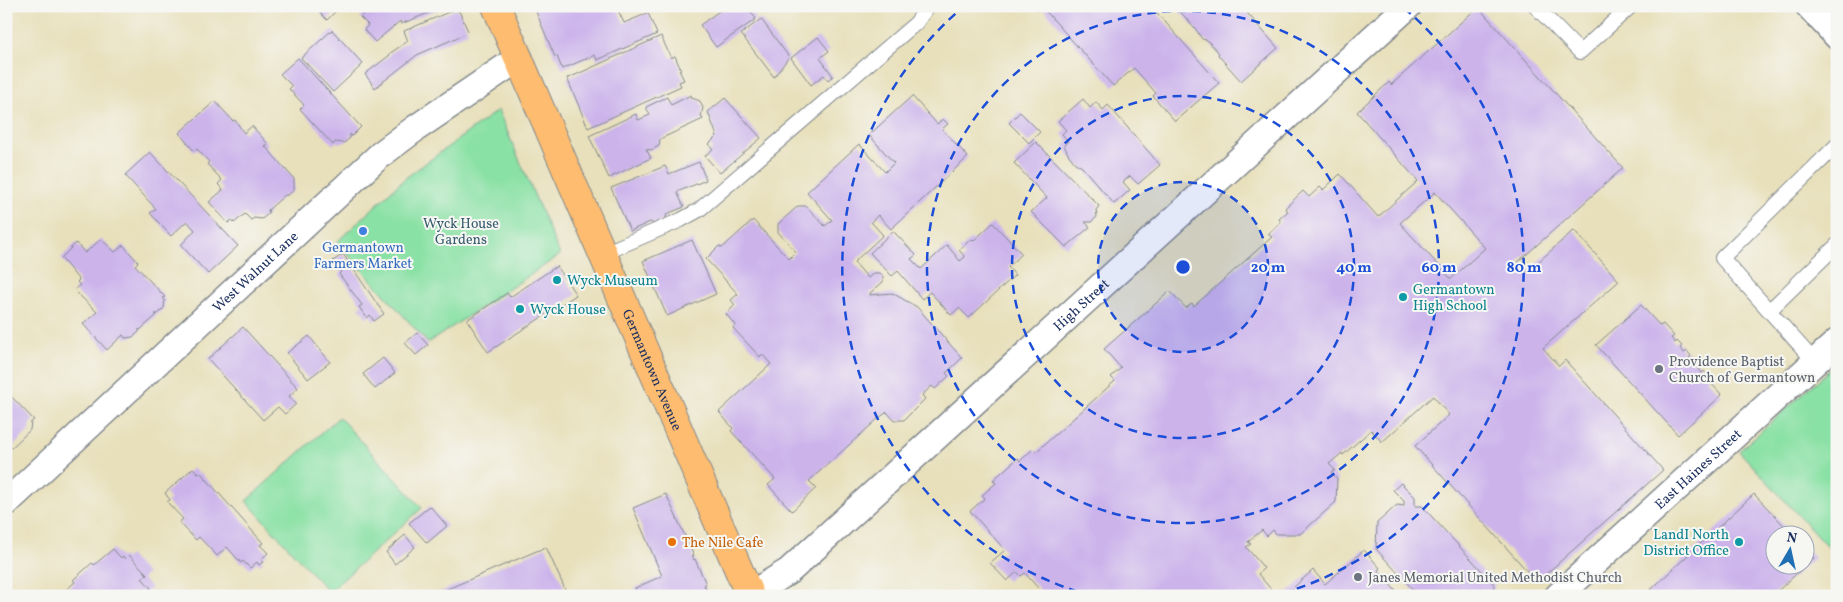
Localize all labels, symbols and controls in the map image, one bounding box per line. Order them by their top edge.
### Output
park label: Wyck House Gardens [423,215,499,250]
marker: Germantown Farmers Market [357,225,369,237]
street label: West Walnut Lane [209,227,303,317]
place label: Germantown Farmers Market [314,239,412,274]
centre of rings [1174,258,1192,276]
text: 20 m [1251,258,1286,279]
text: 40 m [1336,258,1372,279]
text: 60 m [1422,258,1457,279]
text: 80 m [1507,258,1542,279]
place label: Wyck Museum [567,272,658,291]
marker: Wyck Museum [551,274,563,286]
street label: High Street [1050,275,1114,336]
place label: Germantown High School [1413,281,1495,316]
marker: Germantown High School [1397,291,1409,303]
place label: Wyck House [530,301,606,320]
marker: Wyck House [514,303,526,315]
street label: Germantown Avenue [617,307,686,434]
place label: Providence Baptist Church of Germantown [1669,353,1815,388]
marker: Providence Baptist Church of Germantown [1653,363,1665,375]
street label: East Haines Street [1651,425,1746,514]
north arrow [1766,524,1816,574]
place label: LandI North District Office [1643,526,1729,561]
text: N [1785,528,1798,549]
place label: The Nile Cafe [682,534,764,553]
marker: The Nile Cafe [666,536,678,548]
marker: LandI North District Office [1733,536,1745,548]
place label: Janes Memorial United Methodist Church [1368,569,1622,588]
marker: Janes Memorial United Methodist Church [1352,571,1364,583]

